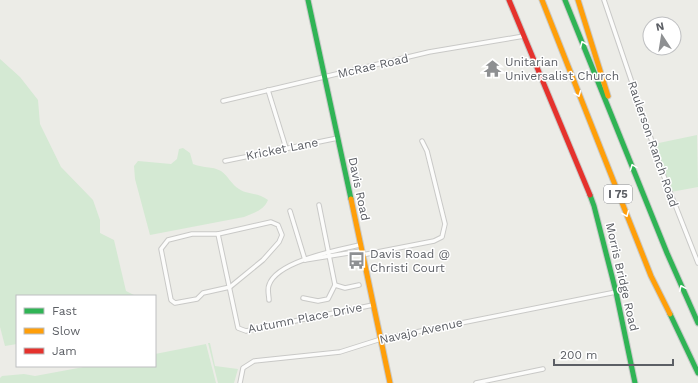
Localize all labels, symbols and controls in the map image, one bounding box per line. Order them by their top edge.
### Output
north arrow [642,16,682,56]
text: N [655,20,665,34]
one-way arrow [579,40,587,47]
street label: McRae Road [336,51,410,81]
place label: Unitarian Universalist Church [505,55,619,83]
temple icon: Unitarian Universalist Church [482,59,502,79]
street label: Raulerson Ranch Road [625,79,681,209]
one-way arrow [573,89,581,97]
street label: Kricket Lane [245,135,319,163]
street label: Davis Road [345,156,373,222]
one-way arrow [629,164,637,171]
road number: I 75 [604,185,632,203]
one-way arrow [621,210,629,218]
street label: Morris Bridge Road [603,221,641,333]
place label: Davis Road @ Christi Court [370,247,450,275]
bus stop icon: Davis Road @ Christi Court [347,251,367,271]
one-way arrow [679,284,687,292]
legend [16,295,156,367]
street label: Autumn Place Drive [247,300,363,336]
text: Fast [52,304,77,318]
street label: Navajo Avenue [378,315,464,347]
text: Slow [52,324,80,338]
scale bar [554,341,673,367]
text: Jam [52,344,77,358]
text: 200 m [560,348,597,362]

